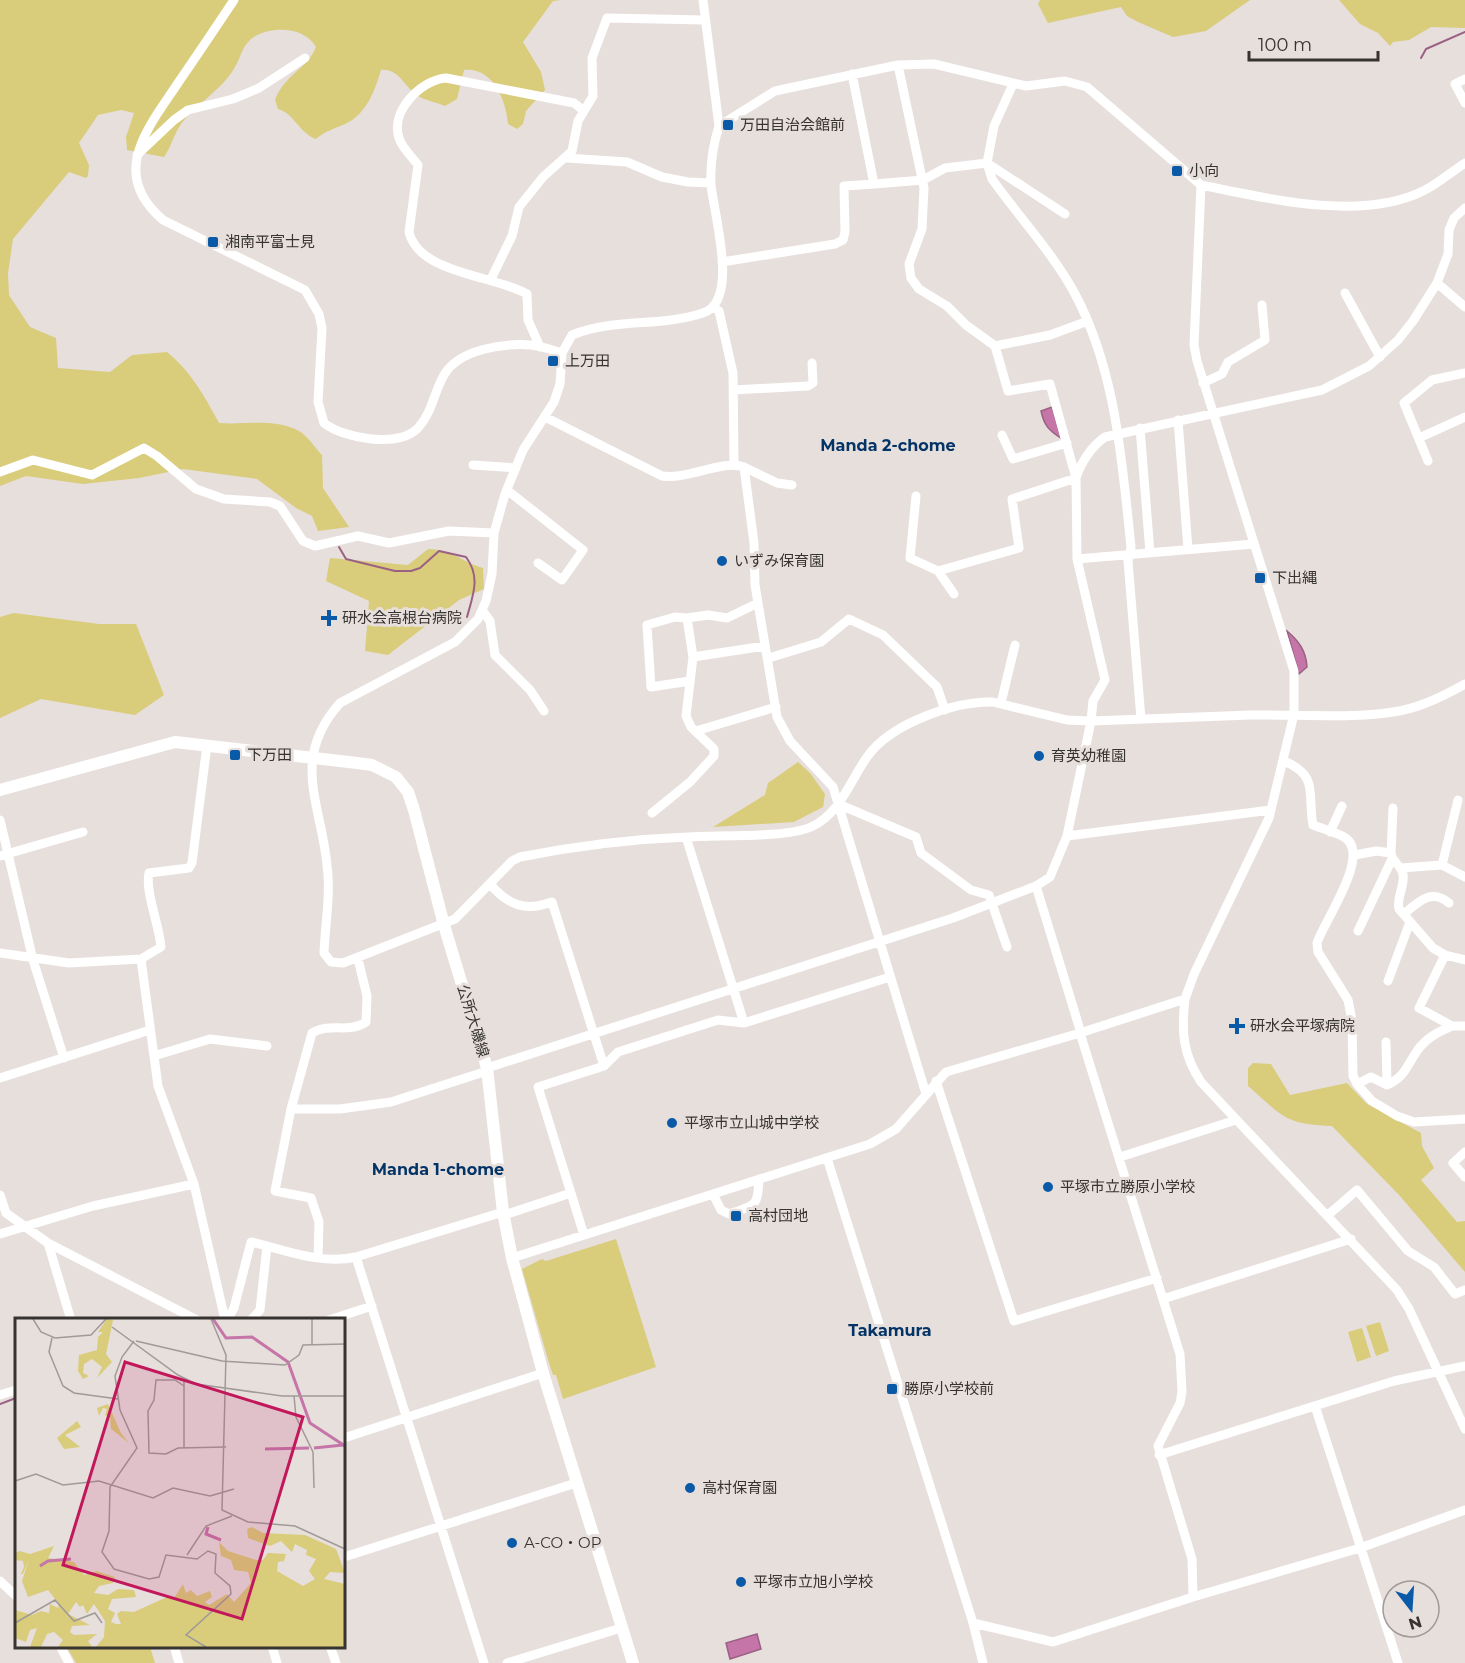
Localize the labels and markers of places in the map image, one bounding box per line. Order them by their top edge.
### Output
place label: 万田自治会館前 [740,115,845,134]
marker: 万田自治会館前 [721,118,735,132]
place label: 小向 [1189,161,1219,180]
marker: 小向 [1170,164,1184,178]
place label: 湘南平富士見 [225,232,315,251]
marker: 湘南平富士見 [206,235,220,249]
place label: 上万田 [565,351,610,370]
marker: 上万田 [546,354,560,368]
place label: いずみ保育園 [734,551,824,570]
marker: いずみ保育園 [715,554,729,568]
place label: 下出縄 [1272,568,1317,587]
marker: 下出縄 [1253,571,1267,585]
place label: 研水会高根台病院 [342,608,462,627]
marker: 研水会高根台病院 [320,609,338,627]
place label: 下万田 [247,745,292,764]
place label: 育英幼稚園 [1051,746,1126,765]
marker: 下万田 [228,748,242,762]
marker: 育英幼稚園 [1032,749,1046,763]
place label: 研水会平塚病院 [1250,1016,1355,1035]
marker: 研水会平塚病院 [1228,1017,1246,1035]
place label: 平塚市立山城中学校 [684,1113,819,1132]
marker: 平塚市立山城中学校 [665,1116,679,1130]
place label: 平塚市立勝原小学校 [1060,1177,1195,1196]
marker: 平塚市立勝原小学校 [1041,1180,1055,1194]
place label: 高村団地 [748,1206,808,1225]
marker: 高村団地 [729,1209,743,1223]
place label: 勝原小学校前 [904,1379,994,1398]
marker: 勝原小学校前 [885,1382,899,1396]
place label: 高村保育園 [702,1478,777,1497]
marker: 高村保育園 [683,1481,697,1495]
place label: A-CO・OP [524,1533,601,1552]
marker: A-CO・OP [505,1536,519,1550]
place label: 平塚市立旭小学校 [753,1572,873,1591]
marker: 平塚市立旭小学校 [734,1575,748,1589]

